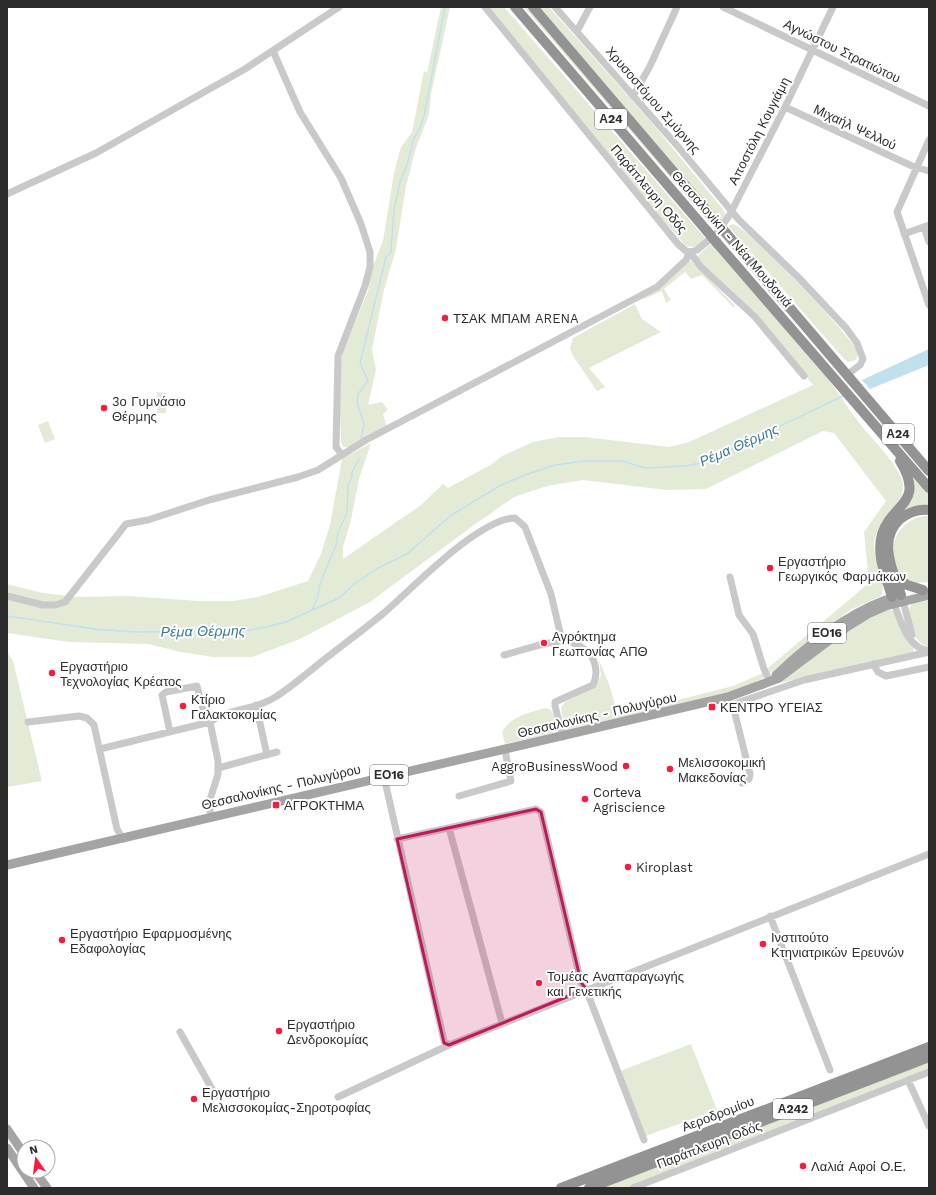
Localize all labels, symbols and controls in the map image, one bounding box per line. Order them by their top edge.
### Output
street label: Αγνώστου Στρατιώτου [781,16,903,86]
street label: Χρυσοστόμου Σμύρνης [603,44,703,156]
street label: Αποστόλη Κουγιάμη [725,75,793,187]
street label: Μιχαήλ Ψελλού [811,101,899,153]
road number: Α24 [595,109,627,129]
street label: Παράπλευρη Οδός [608,142,690,236]
street label: Θεσσαλονίκη - Νέα Μουδανιά [669,168,796,311]
place label: ΤΣΑΚ ΜΠΑΜ ARENA [453,311,579,326]
marker: ΤΣΑΚ ΜΠΑΜ ARENA [440,313,450,323]
place label: 3ο Γυμνάσιο Θέρμης [112,394,186,424]
marker: 3ο Γυμνάσιο Θέρμης [99,403,109,413]
water label: Ρέμα Θέρμης [697,420,781,470]
road number: Α24 [882,424,914,444]
place label: Εργαστήριο Γεωργικός Φαρμάκων [778,554,906,584]
marker: Εργαστήριο Γεωργικός Φαρμάκων [765,563,775,573]
water label: Ρέμα Θέρμης [160,622,246,640]
road number: ΕΟ16 [808,623,846,643]
place label: Αγρόκτημα Γεωπονίας ΑΠΘ [552,629,648,659]
marker: Αγρόκτημα Γεωπονίας ΑΠΘ [539,638,549,648]
place label: Εργαστήριο Τεχνολογίας Κρέατος [60,659,182,689]
marker: Εργαστήριο Τεχνολογίας Κρέατος [47,668,57,678]
street label: Θεσσαλονίκης - Πολυγύρου [516,689,678,741]
place label: Κτίριο Γαλακτοκομίας [191,692,277,722]
place label: ΚΕΝΤΡΟ ΥΓΕΙΑΣ [720,700,823,715]
marker: Κτίριο Γαλακτοκομίας [178,701,188,711]
marker: ΚΕΝΤΡΟ ΥΓΕΙΑΣ [707,702,717,712]
place label: Μελισσοκομική Μακεδονίας [678,755,766,785]
place label: AggroBusinessWood [491,759,618,774]
street label: Θεσσαλονίκης - Πολυγύρου [200,761,362,813]
marker: AggroBusinessWood [621,761,631,771]
marker: Μελισσοκομική Μακεδονίας [665,764,675,774]
road number: ΕΟ16 [370,765,408,785]
place label: Corteva Agriscience [593,785,665,815]
marker: Corteva Agriscience [580,794,590,804]
place label: ΑΓΡΟΚΤΗΜΑ [284,798,364,813]
marker: ΑΓΡΟΚΤΗΜΑ [271,800,281,810]
place label: Kiroplast [636,860,693,875]
marker: Kiroplast [623,862,633,872]
place label: Εργαστήριο Εφαρμοσμένης Εδαφολογίας [70,926,232,956]
place label: Ινστιτούτο Κτηνιατρικών Ερευνών [771,930,904,960]
marker: Εργαστήριο Εφαρμοσμένης Εδαφολογίας [57,935,67,945]
marker: Ινστιτούτο Κτηνιατρικών Ερευνών [758,939,768,949]
place label: Τομέας Αναπαραγωγής και Γενετικής [547,969,684,999]
marker: Τομέας Αναπαραγωγής και Γενετικής [534,978,544,988]
place label: Εργαστήριο Δενδροκομίας [287,1017,368,1047]
marker: Εργαστήριο Δενδροκομίας [274,1026,284,1036]
place label: Εργαστήριο Μελισσοκομίας-Σηροτροφίας [202,1085,371,1115]
street label: Αεροδρομίου [680,1093,756,1135]
marker: Εργαστήριο Μελισσοκομίας-Σηροτροφίας [189,1094,199,1104]
road number: Α242 [773,1099,813,1119]
street label: Παράπλευρη Οδός [655,1118,763,1172]
north arrow [16,1139,56,1179]
text: N [28,1142,39,1157]
place label: Λαλιά Αφοί Ο.Ε. [811,1159,906,1174]
marker: Λαλιά Αφοί Ο.Ε. [798,1161,808,1171]

